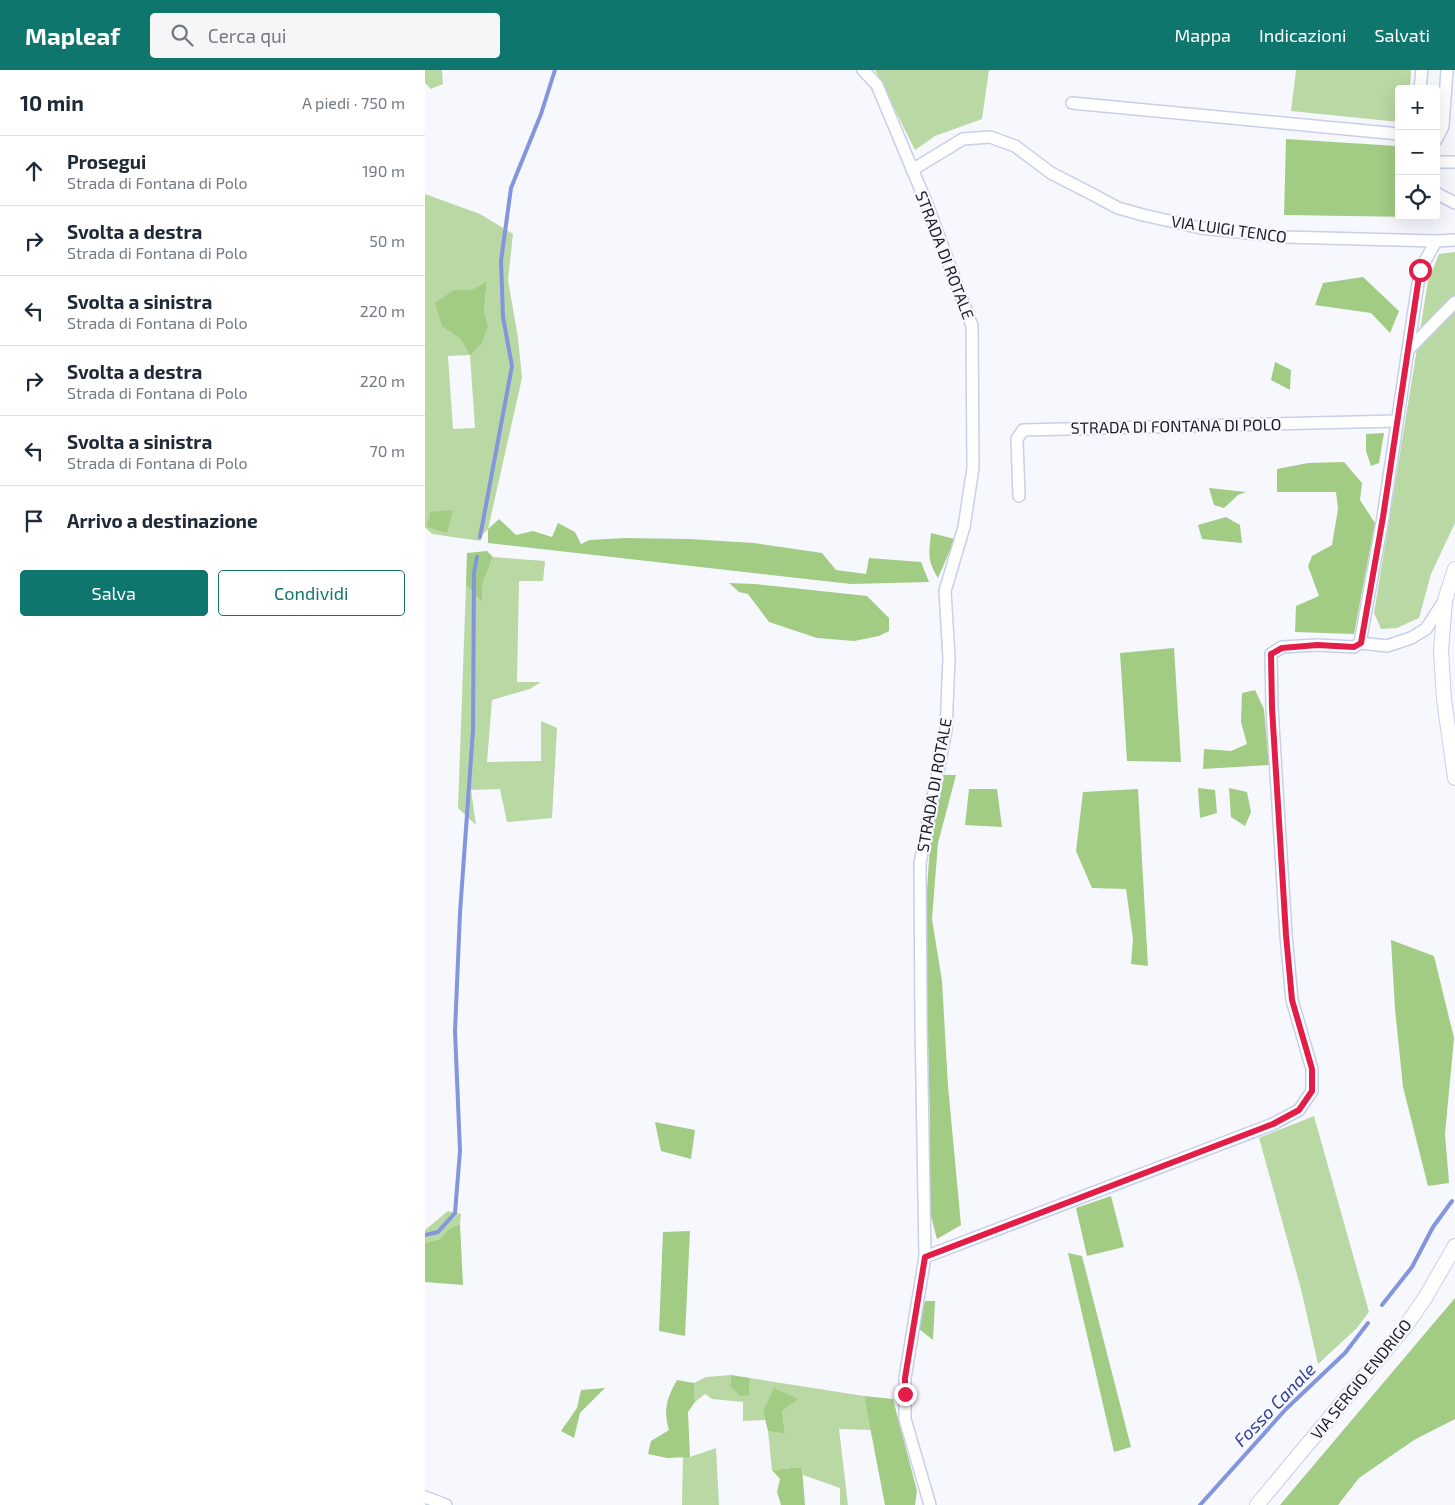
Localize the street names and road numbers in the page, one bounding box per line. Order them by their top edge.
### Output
street label: STRADA DI ROTALE [912,188,979,322]
street label: VIA LUIGI TENCO [1170,211,1288,246]
street label: STRADA DI FONTANA DI POLO [1071,414,1281,437]
street label: STRADA DI ROTALE [912,716,955,854]
street label: VIA SERGIO ENDRIGO [1306,1315,1415,1443]

